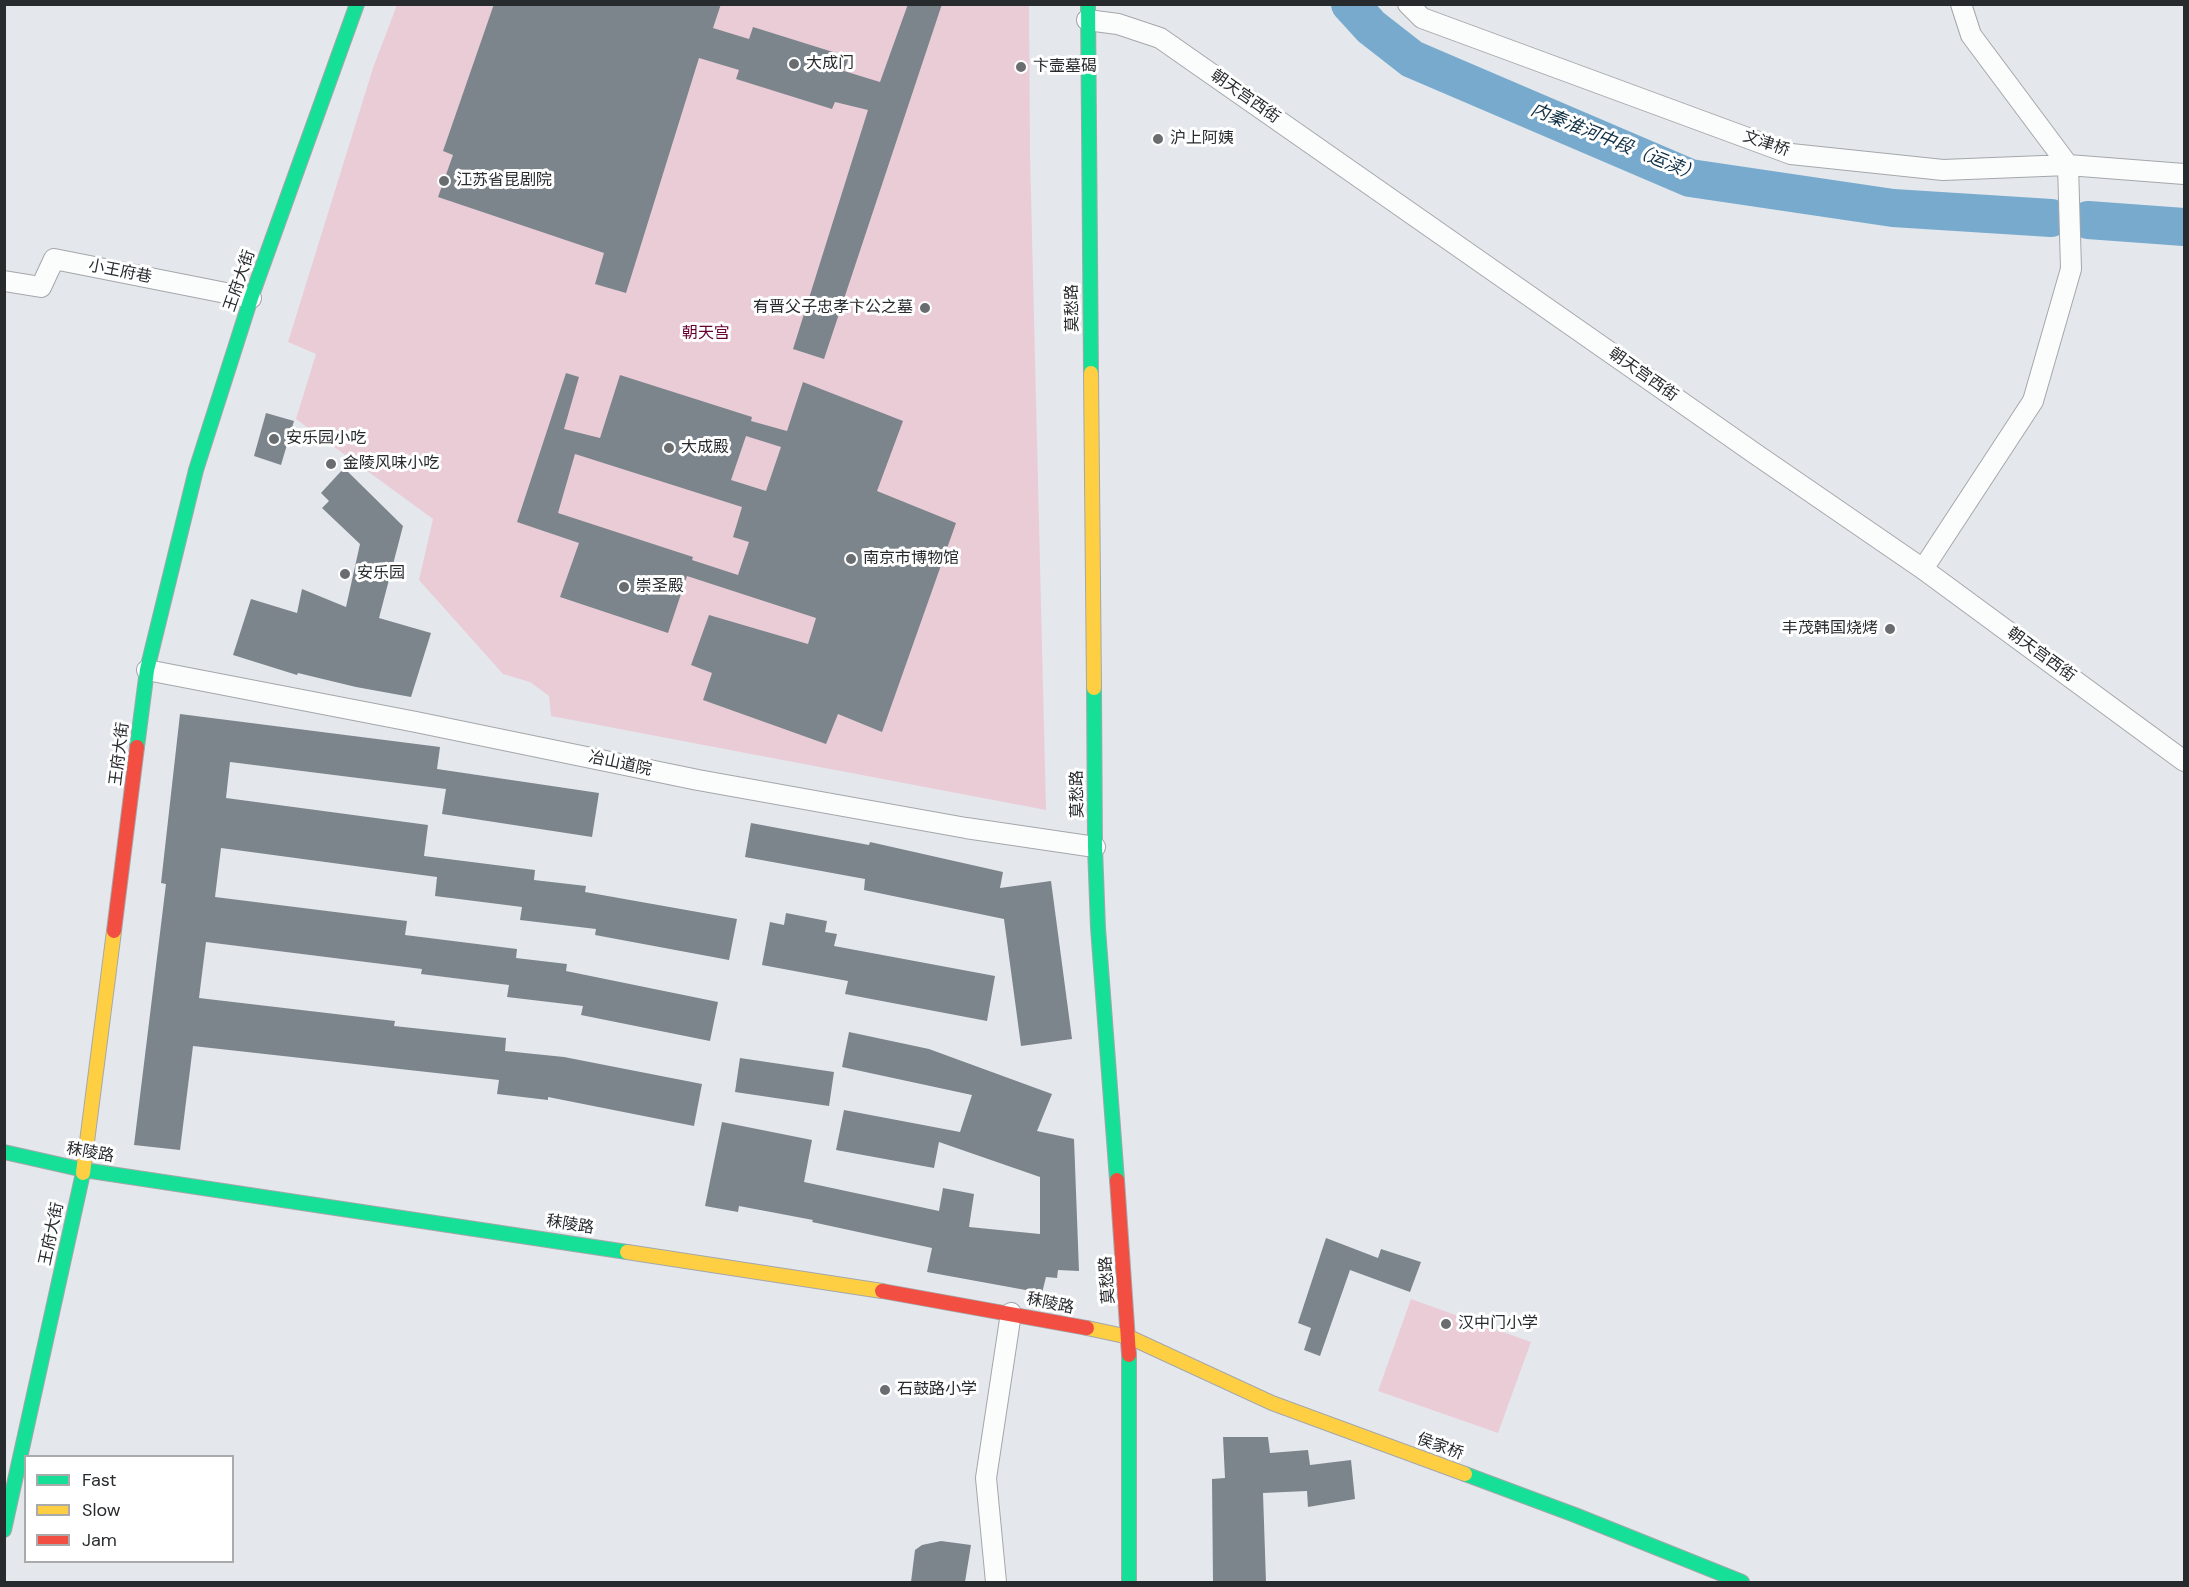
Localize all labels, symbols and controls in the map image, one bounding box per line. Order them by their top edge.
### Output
place label: 大成门 [806,54,854,74]
marker: 大成门 [787,57,801,71]
place label: 卞壸墓碣 [1033,57,1097,77]
marker: 卞壸墓碣 [1014,60,1028,74]
street label: 朝天宫西街 [1207,66,1283,128]
water label: 内秦淮河中段（运渎） [1528,99,1702,187]
street label: 文津桥 [1740,127,1792,161]
place label: 沪上阿姨 [1170,129,1234,149]
marker: 沪上阿姨 [1151,132,1165,146]
place label: 江苏省昆剧院 [456,171,552,191]
marker: 江苏省昆剧院 [437,174,451,188]
street label: 王府大街 [221,248,259,314]
street label: 小王府巷 [87,256,153,288]
street label: 莫愁路 [1063,284,1083,332]
place label: 有晋父子忠孝卞公之墓 [753,298,913,318]
marker: 有晋父子忠孝卞公之墓 [918,301,932,315]
park label: 朝天宫 [682,324,730,344]
street label: 朝天宫西街 [1605,344,1681,406]
place label: 安乐园小吃 [286,429,366,449]
marker: 安乐园小吃 [267,432,281,446]
place label: 大成殿 [681,438,729,458]
marker: 大成殿 [662,441,676,455]
place label: 金陵风味小吃 [343,454,439,474]
marker: 金陵风味小吃 [324,457,338,471]
place label: 南京市博物馆 [863,549,959,569]
marker: 南京市博物馆 [844,552,858,566]
place label: 安乐园 [357,564,405,584]
marker: 安乐园 [338,567,352,581]
place label: 崇圣殿 [636,577,684,597]
marker: 崇圣殿 [617,580,631,594]
place label: 丰茂韩国烧烤 [1782,619,1878,639]
marker: 丰茂韩国烧烤 [1883,622,1897,636]
street label: 朝天宫西街 [2003,624,2079,686]
street label: 王府大街 [107,721,133,787]
street label: 冶山道院 [587,748,653,780]
street label: 莫愁路 [1068,770,1088,818]
street label: 秣陵路 [65,1139,115,1167]
street label: 王府大街 [36,1201,68,1267]
street label: 秣陵路 [545,1212,595,1238]
street label: 莫愁路 [1097,1255,1119,1305]
street label: 秣陵路 [1025,1290,1075,1318]
place label: 汉中门小学 [1458,1314,1538,1334]
marker: 汉中门小学 [1439,1317,1453,1331]
place label: 石鼓路小学 [897,1380,977,1400]
marker: 石鼓路小学 [878,1383,892,1397]
street label: 侯家桥 [1414,1430,1466,1464]
legend [24,1455,234,1563]
text: Fast [82,1468,117,1492]
text: Slow [82,1498,121,1522]
text: Jam [82,1528,117,1552]

